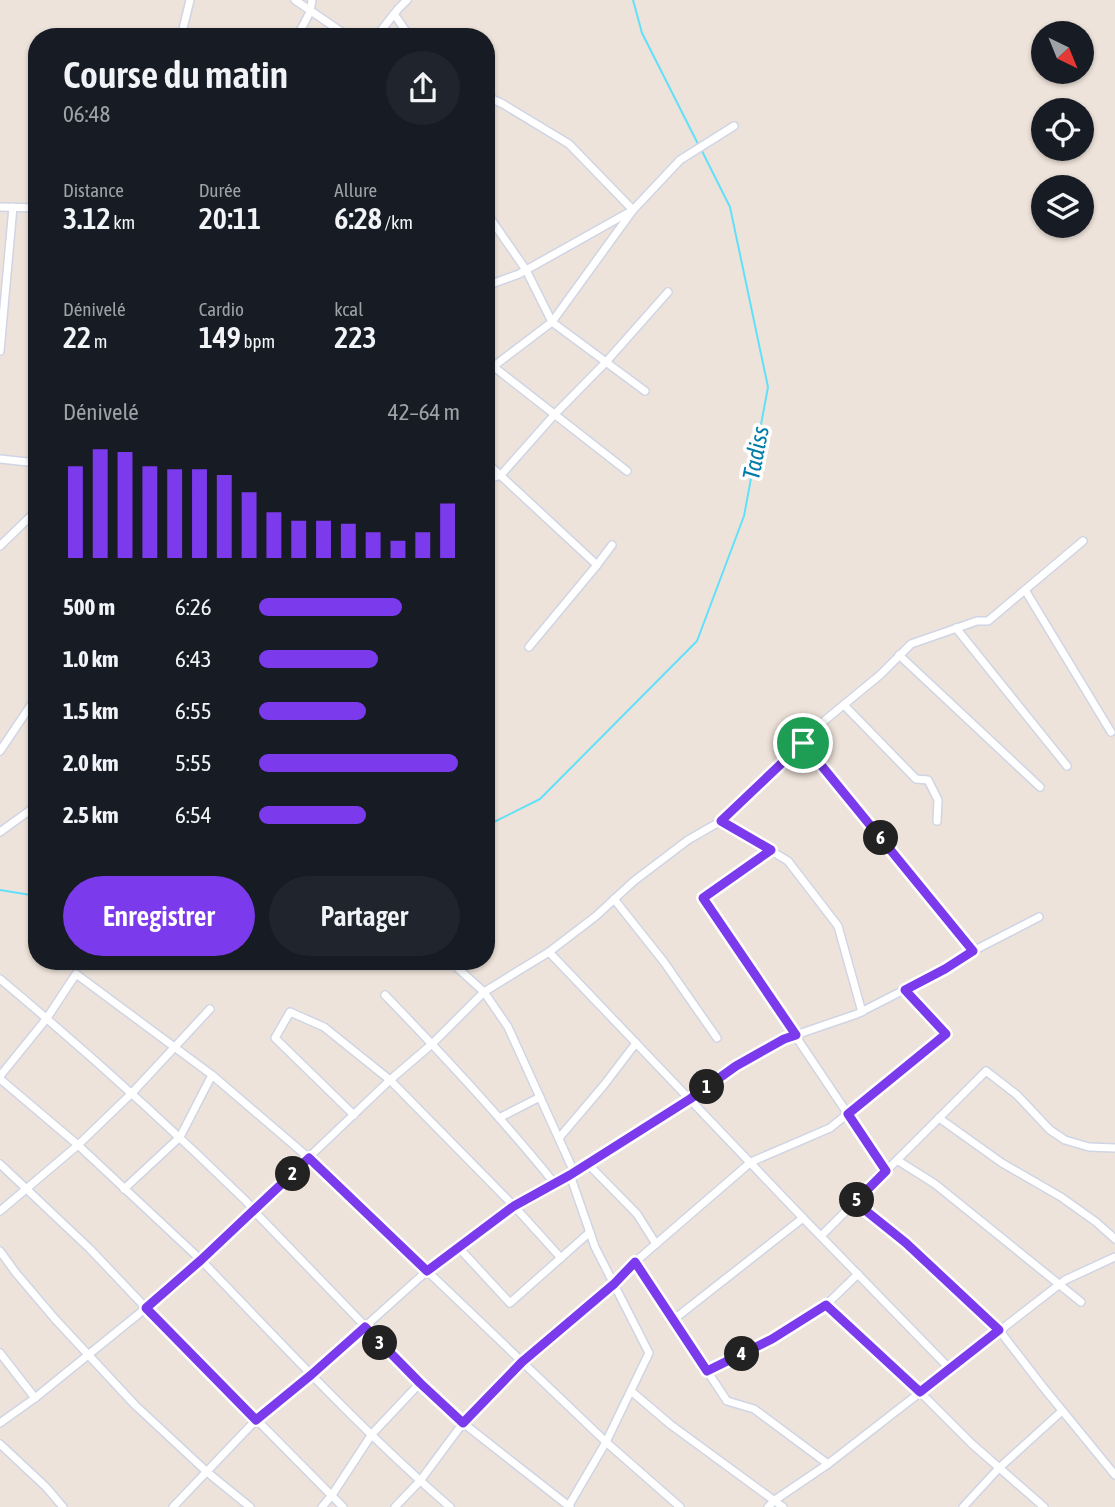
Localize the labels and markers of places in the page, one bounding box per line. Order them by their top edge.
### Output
pin [773,713,833,773]
pin: 6 [864,820,898,856]
pin: 1 [690,1070,724,1104]
pin: 2 [276,1156,310,1192]
pin: 5 [840,1182,874,1218]
pin: 3 [362,1326,398,1360]
pin: 4 [724,1336,760,1372]

